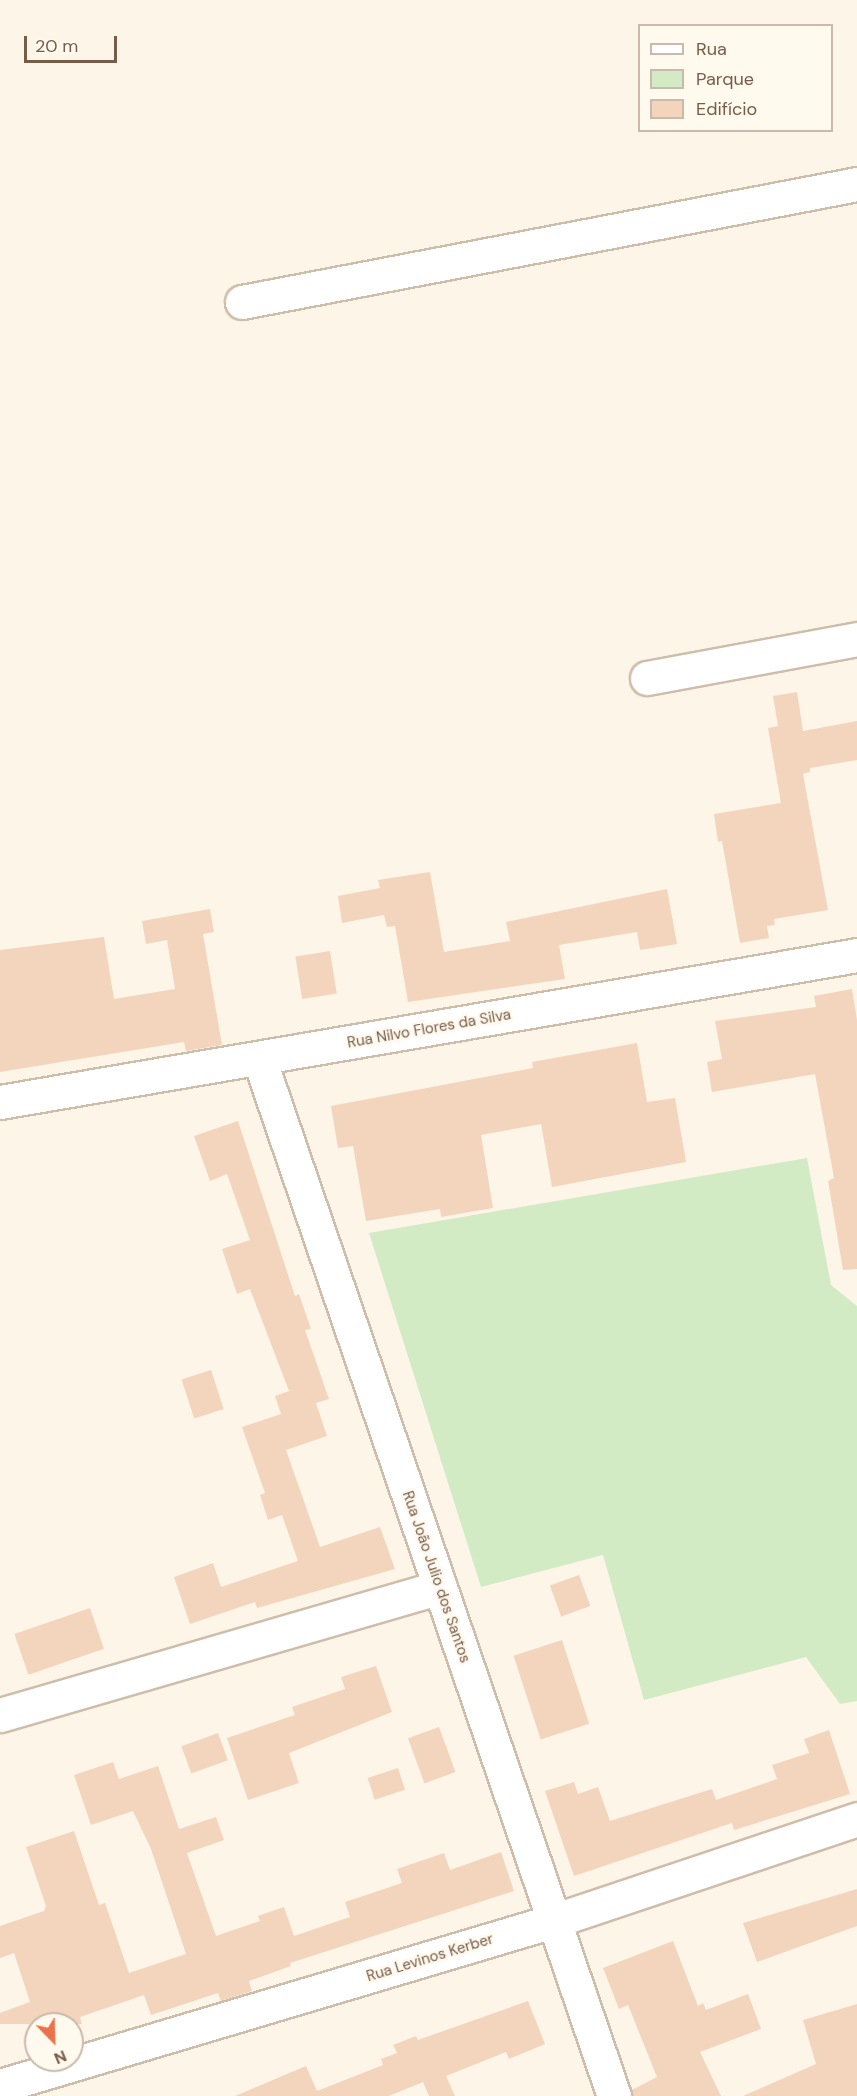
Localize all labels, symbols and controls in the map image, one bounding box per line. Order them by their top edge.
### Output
scale bar [27,24,120,62]
legend [638,24,833,132]
text: 20 m [35,34,78,58]
text: Rua [696,37,727,61]
text: Parque [696,67,754,91]
text: Edifício [696,97,757,121]
street label: Rua Nilvo Flores da Silva [346,1006,512,1052]
street label: Rua João Julio dos Santos [398,1489,474,1665]
street label: Rua Levinos Kerber [364,1930,496,1986]
north arrow [24,2012,84,2072]
text: N [51,2045,70,2069]

